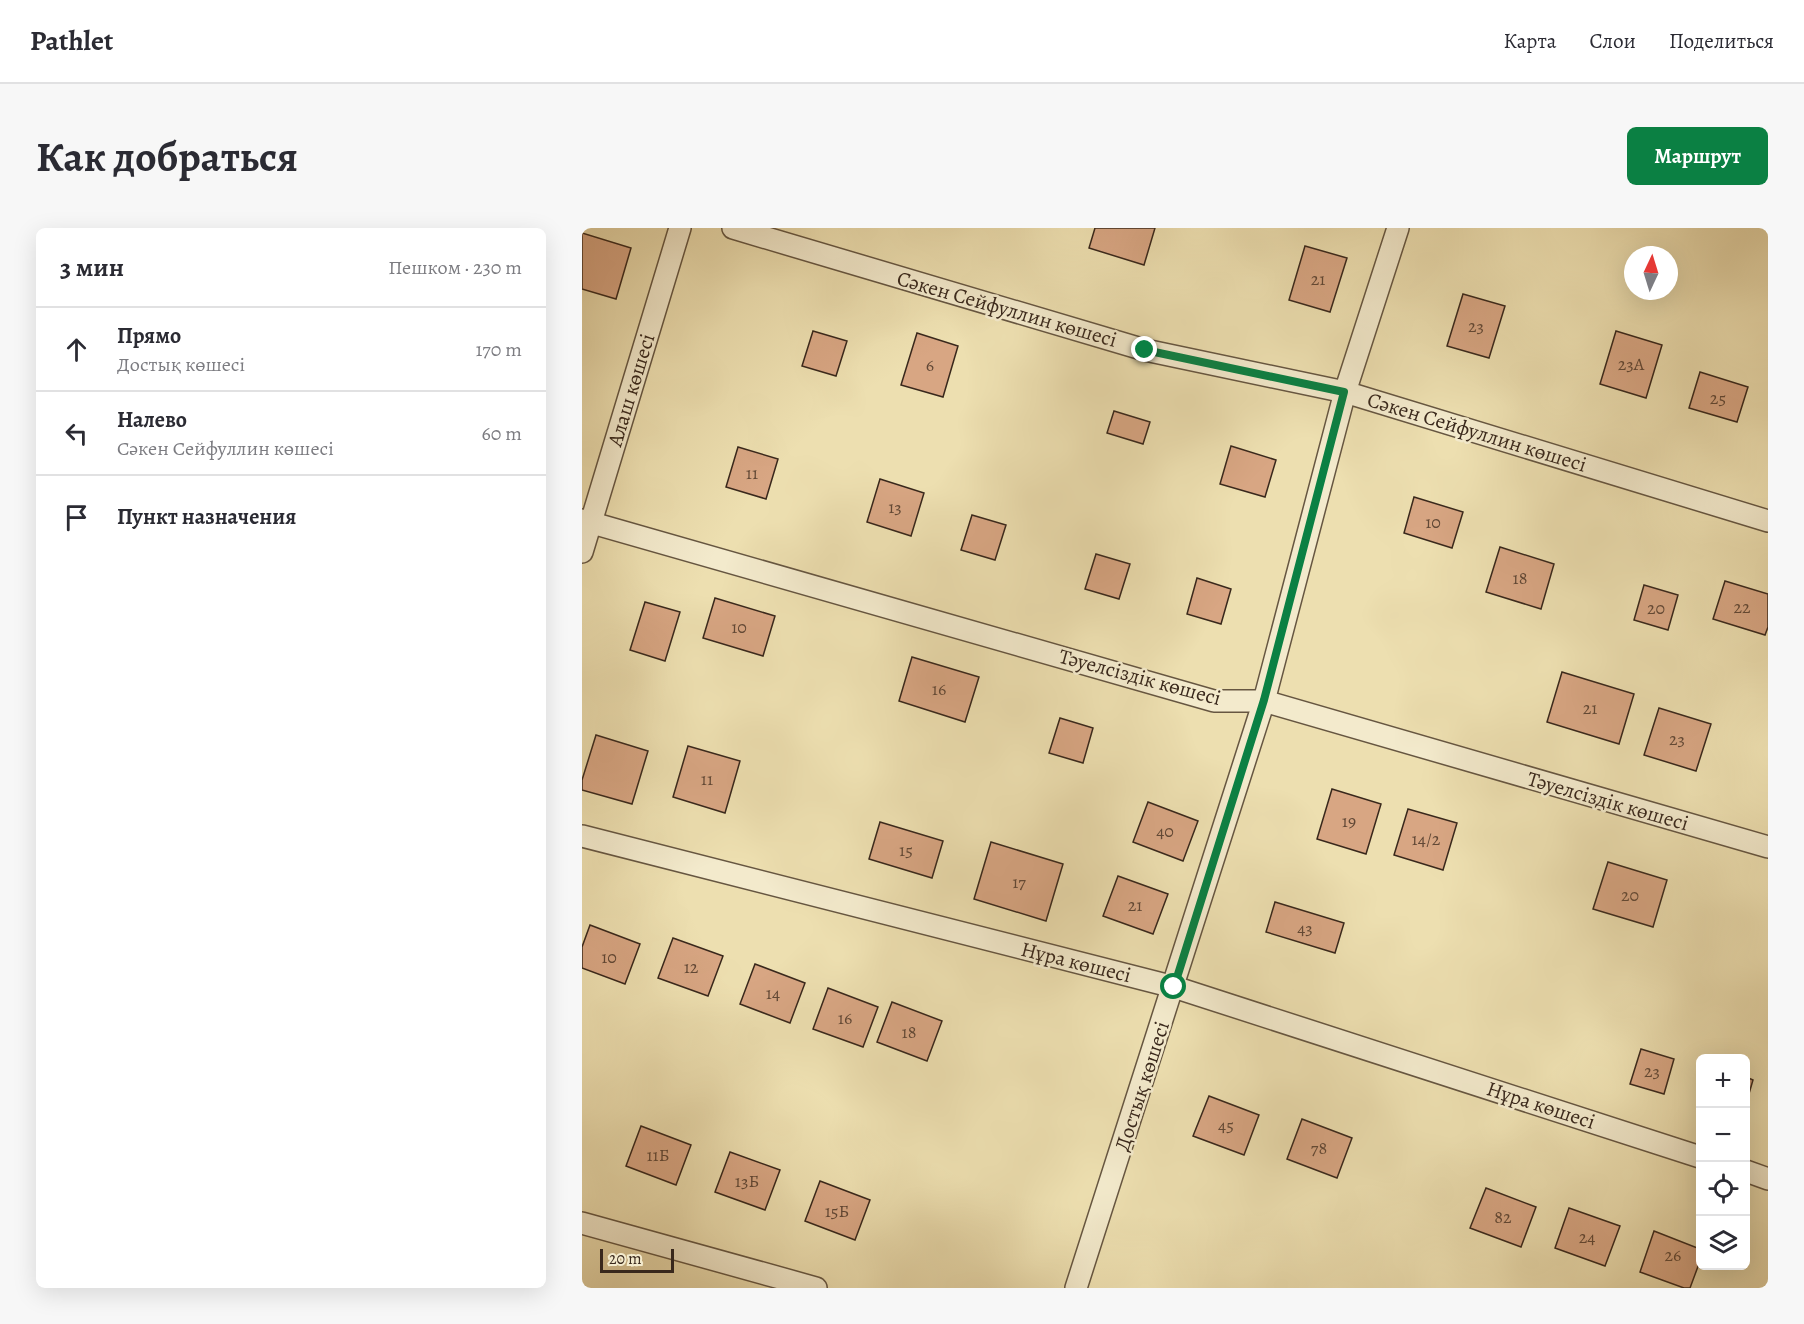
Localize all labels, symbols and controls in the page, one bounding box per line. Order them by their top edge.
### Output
text: Pathlet [30,22,113,60]
text: Карта [1503,27,1556,55]
text: Слои [1589,27,1636,55]
text: Поделиться [1669,27,1774,55]
button: Маршрут [1627,127,1768,185]
text: Как добраться [36,128,298,185]
north arrow [1624,246,1678,300]
text: 3 мин [60,250,124,285]
text: Пешком · 230 m [388,254,522,281]
street label: Сәкен Сейфуллин көшесі [894,264,1120,354]
house number: 21 [1311,267,1325,291]
house number: 23 [1468,314,1484,338]
text: Прямо [117,321,181,351]
street label: Алаш көшесі [600,330,661,451]
icon: ahead [60,333,93,366]
text: 170 m [476,336,522,363]
route end [1131,336,1157,362]
text: Достық көшесі [117,351,245,378]
house number: 23А [1618,352,1645,376]
house number: 6 [926,353,934,377]
street label: Сәкен Сейфуллин көшесі [1364,385,1590,479]
house number: 25 [1710,386,1726,410]
text: Налево [117,405,187,435]
icon: left [60,417,93,450]
text: 60 m [482,420,522,447]
text: Сәкен Сейфуллин көшесі [117,435,334,462]
house number: 11 [746,461,758,485]
house number: 13 [888,495,902,519]
icon: arrive [60,501,93,534]
text: Пункт назначения [117,502,296,532]
house number: 10 [1425,510,1441,534]
house number: 18 [1513,566,1527,590]
house number: 22 [1733,595,1751,619]
house number: 20 [1647,596,1665,620]
house number: 10 [731,615,747,639]
street label: Тәуелсіздік көшесі [1056,642,1224,712]
house number: 16 [932,677,946,701]
house number: 21 [1583,696,1597,720]
house number: 23 [1669,727,1685,751]
street label: Тәуелсіздік көшесі [1524,765,1692,837]
house number: 11 [701,767,713,791]
house number: 19 [1342,809,1356,833]
house number: 40 [1156,819,1174,843]
house number: 14/2 [1412,827,1441,851]
house number: 15 [899,838,913,862]
house number: 17 [1012,870,1026,894]
house number: 20 [1621,883,1639,907]
house number: 21 [1128,893,1142,917]
house number: 43 [1297,916,1313,940]
street label: Нұра көшесі [1018,935,1134,989]
house number: 10 [601,945,617,969]
house number: 12 [684,955,699,979]
route start [1160,973,1186,999]
house number: 14 [766,981,780,1005]
house number: 16 [838,1006,852,1030]
street label: Достық көшесі [1108,1018,1176,1154]
house number: 18 [902,1020,916,1044]
map controls [1696,1054,1750,1270]
button: + [1696,1054,1750,1108]
house number: 23 [1644,1059,1660,1083]
street label: Нұра көшесі [1483,1074,1599,1136]
button: − [1696,1108,1750,1162]
house number: 45 [1218,1113,1234,1137]
house number: 78 [1311,1136,1327,1160]
house number: 11Б [646,1143,670,1167]
button: locate [1696,1162,1750,1216]
house number: 13Б [735,1169,759,1193]
house number: 15Б [825,1199,849,1223]
house number: 82 [1494,1205,1512,1229]
button: layers [1696,1216,1750,1270]
house number: 24 [1579,1225,1595,1249]
house number: 26 [1665,1243,1681,1267]
scale bar [600,1246,674,1274]
text: 20 m [609,1248,642,1270]

